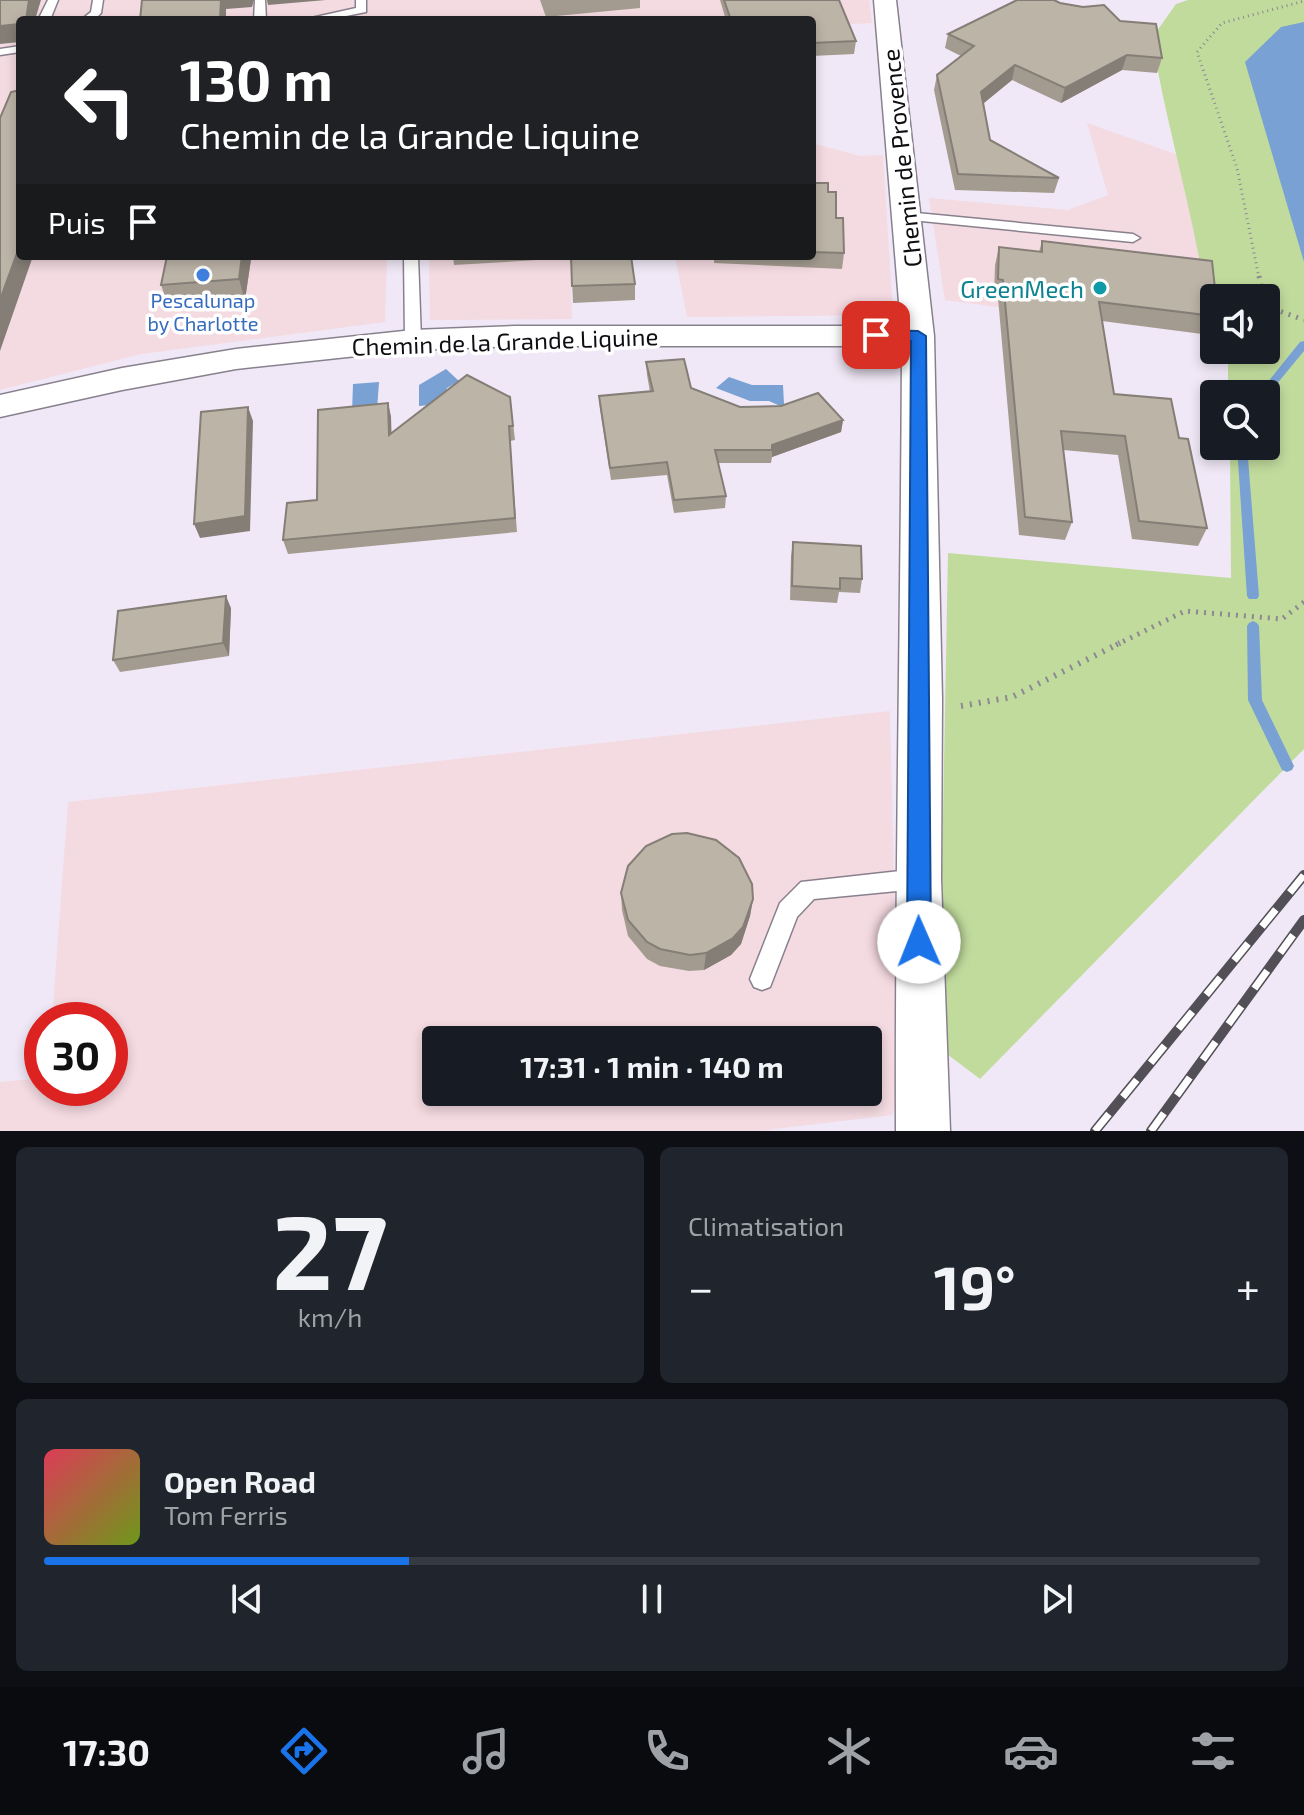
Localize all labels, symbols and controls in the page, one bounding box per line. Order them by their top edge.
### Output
text: 130 m [180,45,333,112]
street label: Chemin de Provence [875,47,927,269]
icon: left [48,48,152,152]
text: Chemin de la Grande Liquine [180,113,640,156]
icon: arrive [121,200,165,244]
text: Puis [48,204,105,240]
marker: Pescalunap by Charlotte [194,266,212,284]
place label: GreenMech [960,274,1084,303]
marker: GreenMech [1091,279,1109,297]
map controls [1200,284,1280,460]
button: sound [1200,284,1280,364]
place label: Pescalunap by Charlotte [147,288,259,335]
pin [842,301,910,369]
icon: arrive [854,313,898,357]
street label: Chemin de la Grande Liquine [351,321,659,361]
button: search [1200,380,1280,460]
position arrow [877,900,961,984]
speed limit sign: 30 [24,1002,128,1106]
text: 17:31 · 1 min · 140 m [520,1048,784,1084]
text: 27 [272,1186,388,1311]
text: Climatisation [688,1210,844,1241]
text: 19° [934,1250,1016,1322]
text: − [688,1260,714,1313]
text: + [1236,1260,1260,1313]
text: km/h [298,1301,362,1332]
text: Open Road [164,1463,316,1499]
text: Tom Ferris [164,1499,288,1530]
icon: previous [225,1577,269,1621]
icon: pause [630,1577,674,1621]
icon: next [1035,1577,1079,1621]
icon: directions [276,1723,332,1779]
icon: music [458,1723,514,1779]
icon: phone [639,1723,695,1779]
icon: climate [821,1723,877,1779]
icon: car [1003,1723,1059,1779]
icon: filters [1185,1723,1241,1779]
text: 17:30 [63,1730,150,1773]

